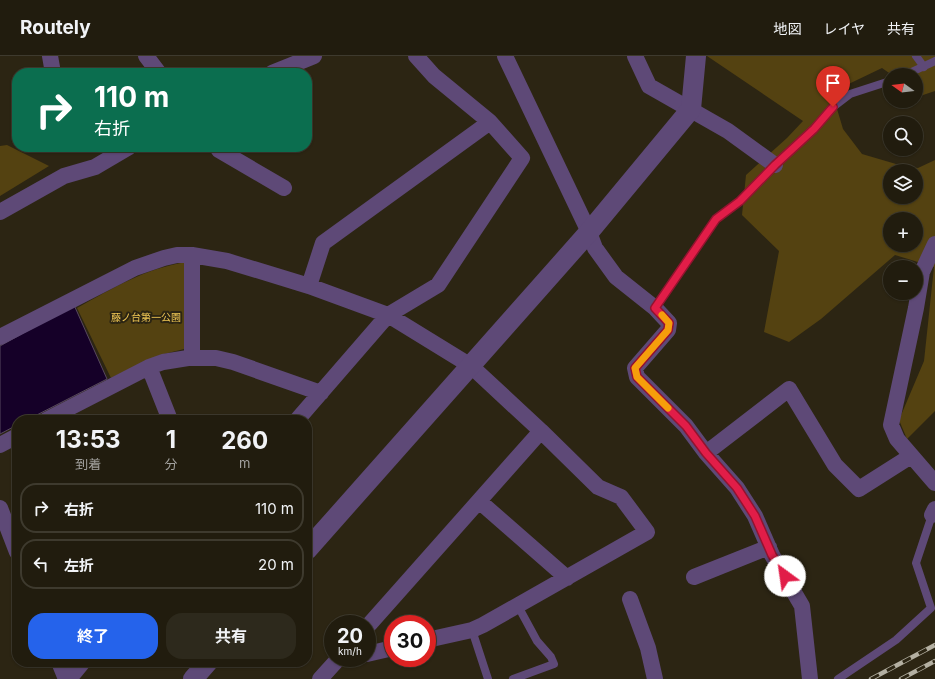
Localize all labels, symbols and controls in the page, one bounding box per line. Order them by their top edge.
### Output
text: Routely [20,16,91,39]
text: 地図 [773,20,801,37]
text: レイヤ [823,20,865,37]
text: 共有 [887,20,915,37]
pin [816,66,850,107]
north arrow [883,68,923,108]
map controls [883,68,923,300]
icon: arrive [822,72,844,94]
text: 110 m [94,80,169,114]
icon: right [28,84,80,136]
button: search [883,116,923,156]
text: 右折 [94,118,130,139]
button: layers [883,164,923,204]
button: + [883,212,923,252]
button: − [883,260,923,300]
park label: 藤ノ台第一公園 [111,311,181,323]
text: 13:53 [56,425,121,454]
text: 1 [166,425,176,454]
text: 260 [221,426,268,455]
text: m [239,455,250,471]
text: 到着 [75,456,101,472]
text: 分 [164,456,177,472]
icon: right [30,497,52,519]
text: 110 m [255,499,294,518]
text: 右折 [64,500,94,519]
icon: left [30,553,52,575]
text: 20 m [258,555,294,574]
position arrow [764,555,806,597]
text: 左折 [64,556,94,575]
button: 終了 [28,613,158,659]
button: 共有 [166,613,296,659]
speed limit sign: 30 [384,615,436,667]
text: 20 [337,624,363,648]
text: km/h [338,645,362,657]

